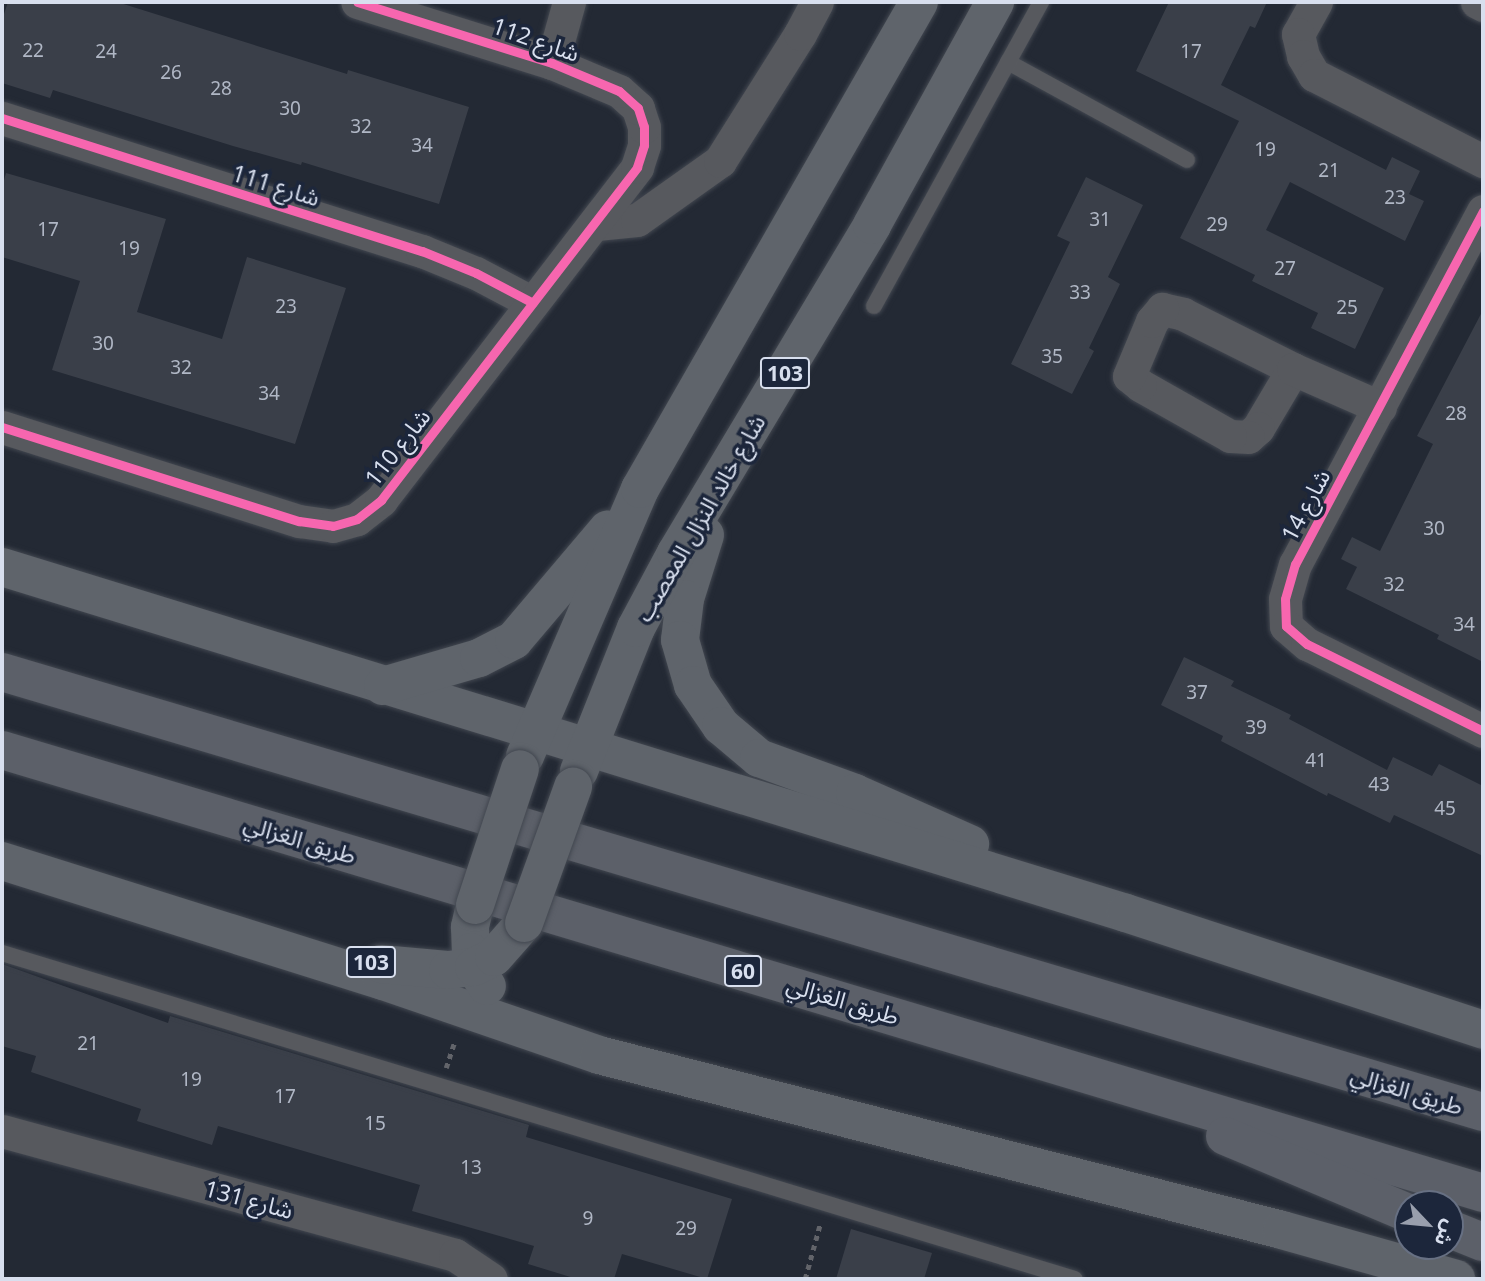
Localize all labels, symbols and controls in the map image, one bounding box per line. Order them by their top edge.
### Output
street label: شارع 112 [489,11,583,67]
house number: 22 [22,40,44,62]
house number: 24 [95,41,117,63]
house number: 17 [1180,41,1202,63]
house number: 26 [160,62,182,84]
house number: 28 [210,78,232,100]
house number: 30 [279,98,301,120]
house number: 32 [350,116,372,138]
house number: 34 [411,135,433,157]
house number: 19 [1254,139,1276,161]
street label: شارع 111 [229,159,323,211]
house number: 21 [1318,160,1340,182]
house number: 23 [1384,187,1406,209]
house number: 31 [1089,209,1111,231]
house number: 29 [1206,214,1228,236]
house number: 17 [37,219,59,241]
house number: 19 [118,238,140,260]
house number: 27 [1274,258,1296,280]
house number: 33 [1069,282,1091,304]
house number: 23 [275,296,297,318]
house number: 25 [1336,297,1358,319]
house number: 30 [92,333,114,355]
house number: 35 [1041,346,1063,368]
road number: 103 [759,356,811,390]
house number: 32 [170,357,192,379]
house number: 34 [258,383,280,405]
street label: شارع 110 [358,403,436,491]
house number: 28 [1445,403,1467,425]
street label: شارع خالد النزال المعصب [629,410,771,626]
street label: شارع 14 [1275,464,1335,546]
house number: 30 [1423,518,1445,540]
house number: 32 [1383,574,1405,596]
house number: 34 [1453,614,1475,636]
house number: 37 [1186,682,1208,704]
house number: 39 [1245,717,1267,739]
house number: 41 [1305,750,1327,772]
house number: 43 [1368,774,1390,796]
house number: 45 [1434,798,1456,820]
street label: طريق الغزالي [241,809,359,869]
road number: 103 [345,944,397,979]
road number: 60 [724,954,762,988]
street label: طريق الغزالي [784,970,902,1030]
house number: 21 [77,1033,99,1055]
street label: طريق الغزالي [1348,1060,1466,1120]
house number: 19 [180,1069,202,1091]
house number: 17 [274,1086,296,1108]
house number: 15 [364,1113,386,1135]
house number: 13 [460,1157,482,1179]
street label: شارع 131 [202,1174,296,1224]
north arrow [1394,1190,1464,1260]
house number: 9 [583,1208,593,1230]
text: ش [1429,1216,1463,1251]
house number: 29 [675,1218,697,1240]

